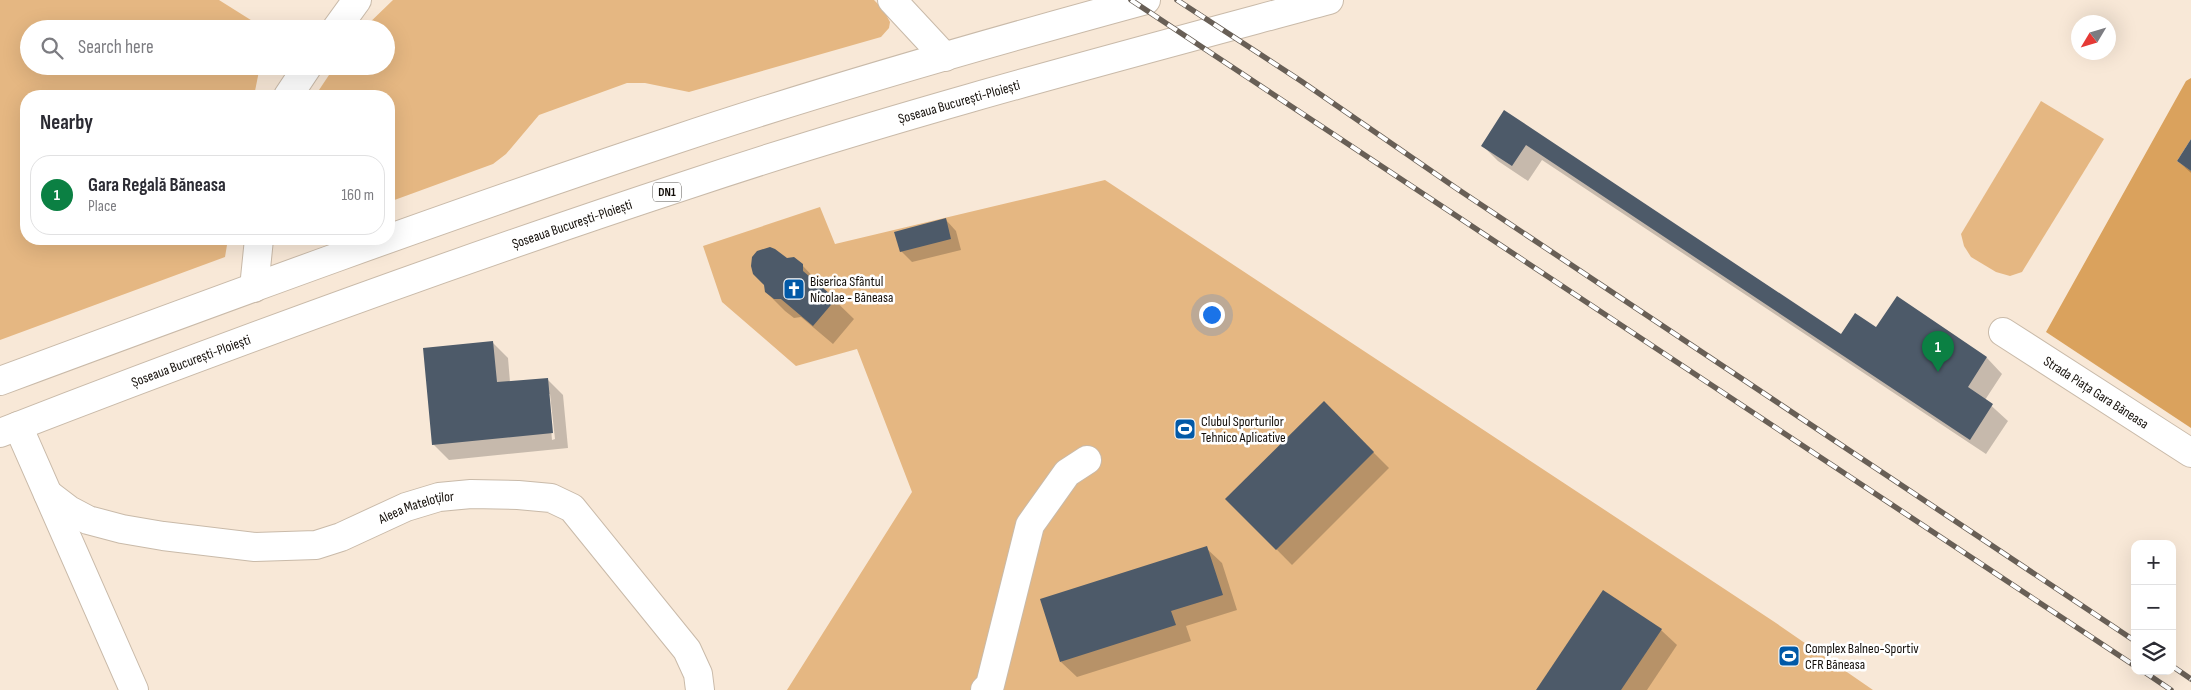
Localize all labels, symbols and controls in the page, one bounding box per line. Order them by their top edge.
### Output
north arrow [2071,15,2116,60]
search box [20,20,395,75]
icon: search [38,34,66,62]
text: Search here [78,36,154,59]
street label: Șoseaua București-Ploiești [896,76,1022,127]
text: Nearby [40,110,93,135]
text: Gara Regală Băneasa [88,174,226,197]
road number: DN1 [653,182,681,202]
text: 1 [54,186,60,205]
text: 160 m [341,186,374,205]
street label: Șoseaua București-Ploiești [509,195,634,252]
text: Place [88,197,117,216]
place label: Biserica Sfântul Nicolae - Băneasa [810,273,893,306]
church icon: Biserica Sfântul Nicolae - Băneasa [782,277,806,301]
your location [1199,302,1225,328]
street label: Șoseaua București-Ploiești [129,330,253,390]
pin: 1 [1922,331,1954,372]
street label: Strada Piața Gara Băneasa [2041,352,2152,432]
place label: Clubul Sporturilor Tehnico Aplicative [1201,413,1286,446]
sports icon: Clubul Sporturilor Tehnico Aplicative [1173,417,1197,441]
street label: Aleea Mateloților [375,487,455,528]
map controls [2131,540,2176,675]
button: + [2131,540,2176,585]
button: − [2131,585,2176,630]
button: layers [2131,630,2176,675]
place label: Complex Balneo-Sportiv CFR Băneasa [1805,640,1919,673]
sports icon: Complex Balneo-Sportiv CFR Băneasa [1777,644,1801,668]

